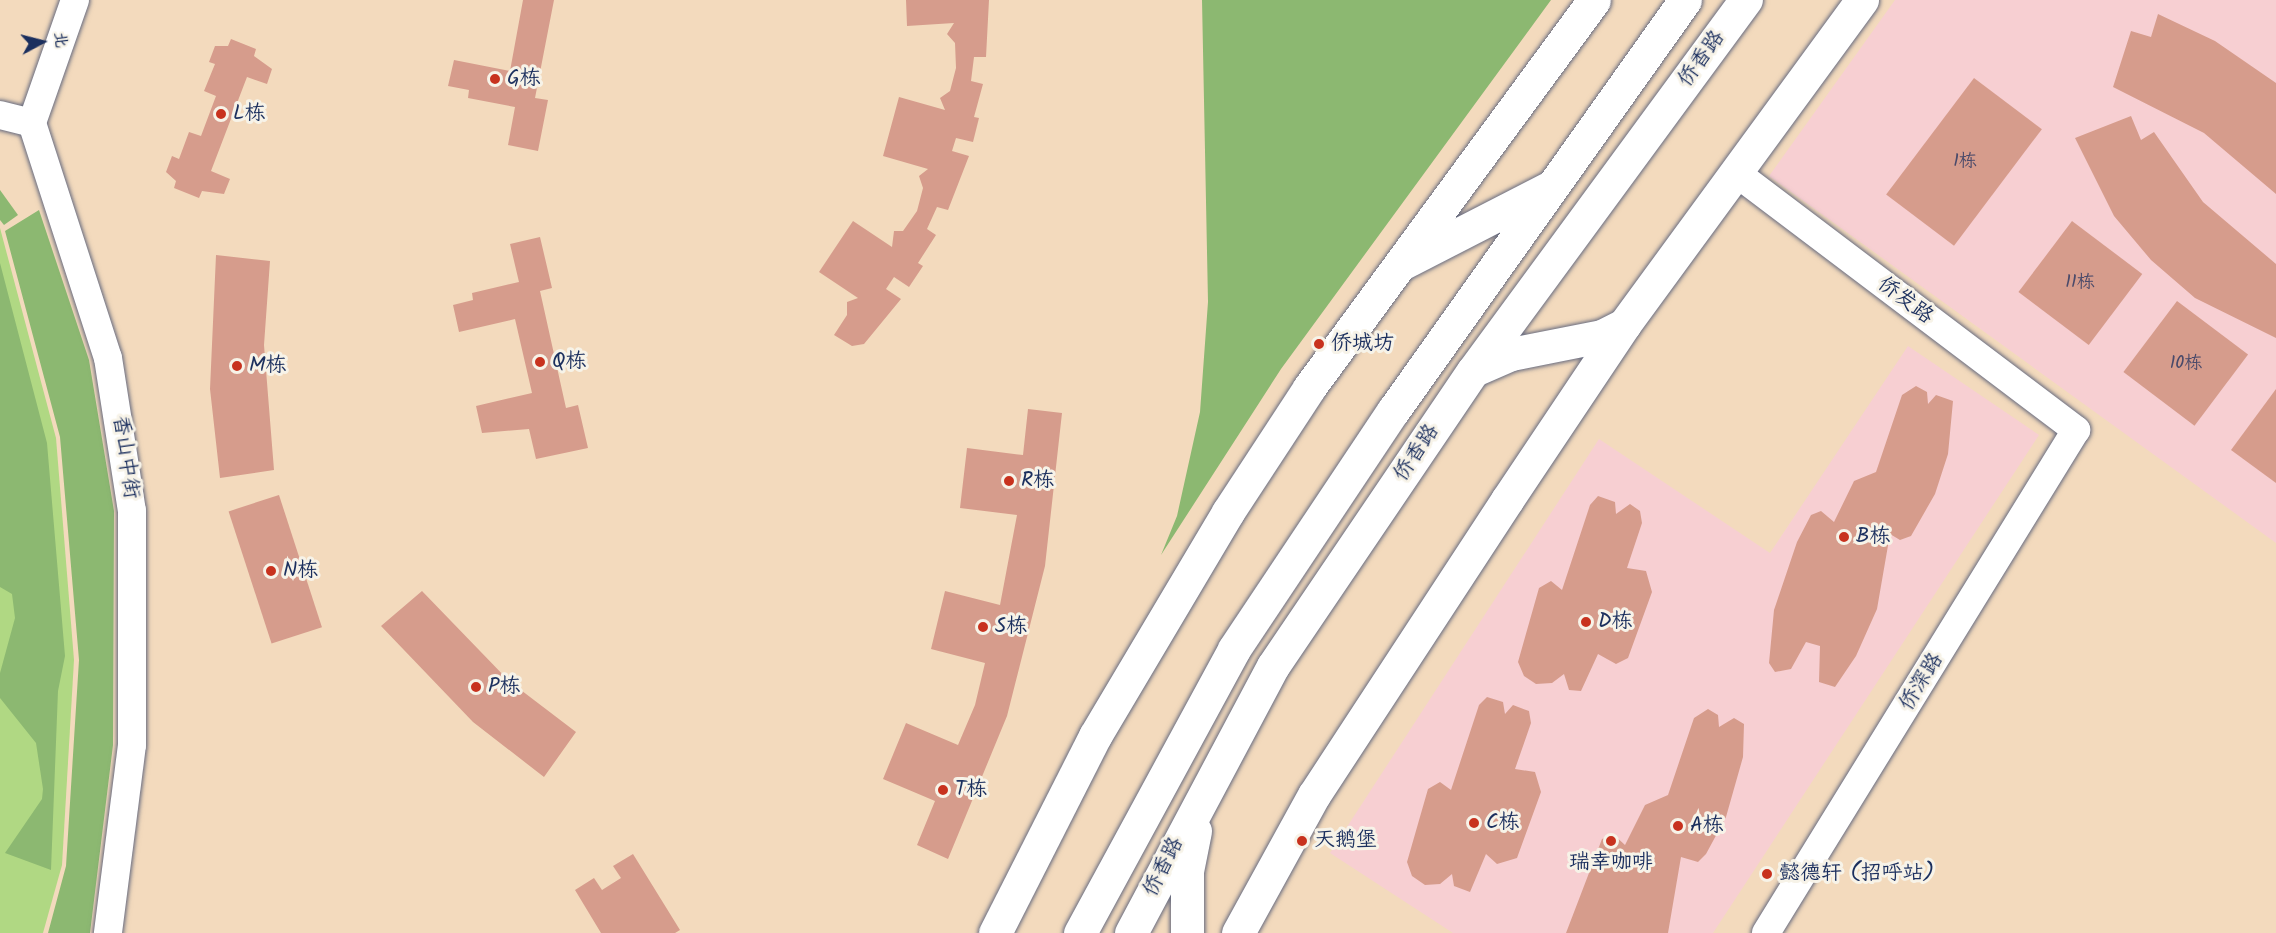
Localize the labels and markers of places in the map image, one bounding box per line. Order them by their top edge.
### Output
place label: G栋 [507,66,541,92]
marker: G栋 [488,72,502,86]
place label: L栋 [233,101,265,127]
marker: L栋 [214,107,228,121]
place label: 侨城坊 [1331,331,1394,357]
marker: 侨城坊 [1312,337,1326,351]
place label: Q栋 [552,349,586,375]
place label: M栋 [249,353,287,379]
marker: Q栋 [533,355,547,369]
marker: M栋 [230,359,244,373]
place label: R栋 [1021,468,1054,494]
marker: R栋 [1002,474,1016,488]
place label: B栋 [1856,524,1890,550]
marker: B栋 [1837,530,1851,544]
place label: N栋 [283,558,318,584]
marker: N栋 [264,564,278,578]
place label: D栋 [1598,609,1633,635]
place label: S栋 [995,614,1027,640]
marker: D栋 [1579,615,1593,629]
marker: S栋 [976,620,990,634]
place label: P栋 [488,674,520,700]
marker: P栋 [469,680,483,694]
place label: T栋 [955,777,987,803]
marker: T栋 [936,783,950,797]
place label: C栋 [1486,810,1520,836]
place label: A栋 [1690,813,1724,839]
marker: C栋 [1467,816,1481,830]
marker: A栋 [1671,819,1685,833]
place label: 天鹅堡 [1314,828,1377,854]
marker: 天鹅堡 [1295,834,1309,848]
marker: 瑞幸咖啡 [1604,834,1618,848]
place label: 瑞幸咖啡 [1569,850,1653,876]
place label: 懿德轩 (招呼站) [1779,861,1934,887]
marker: 懿德轩 (招呼站) [1760,867,1774,881]

